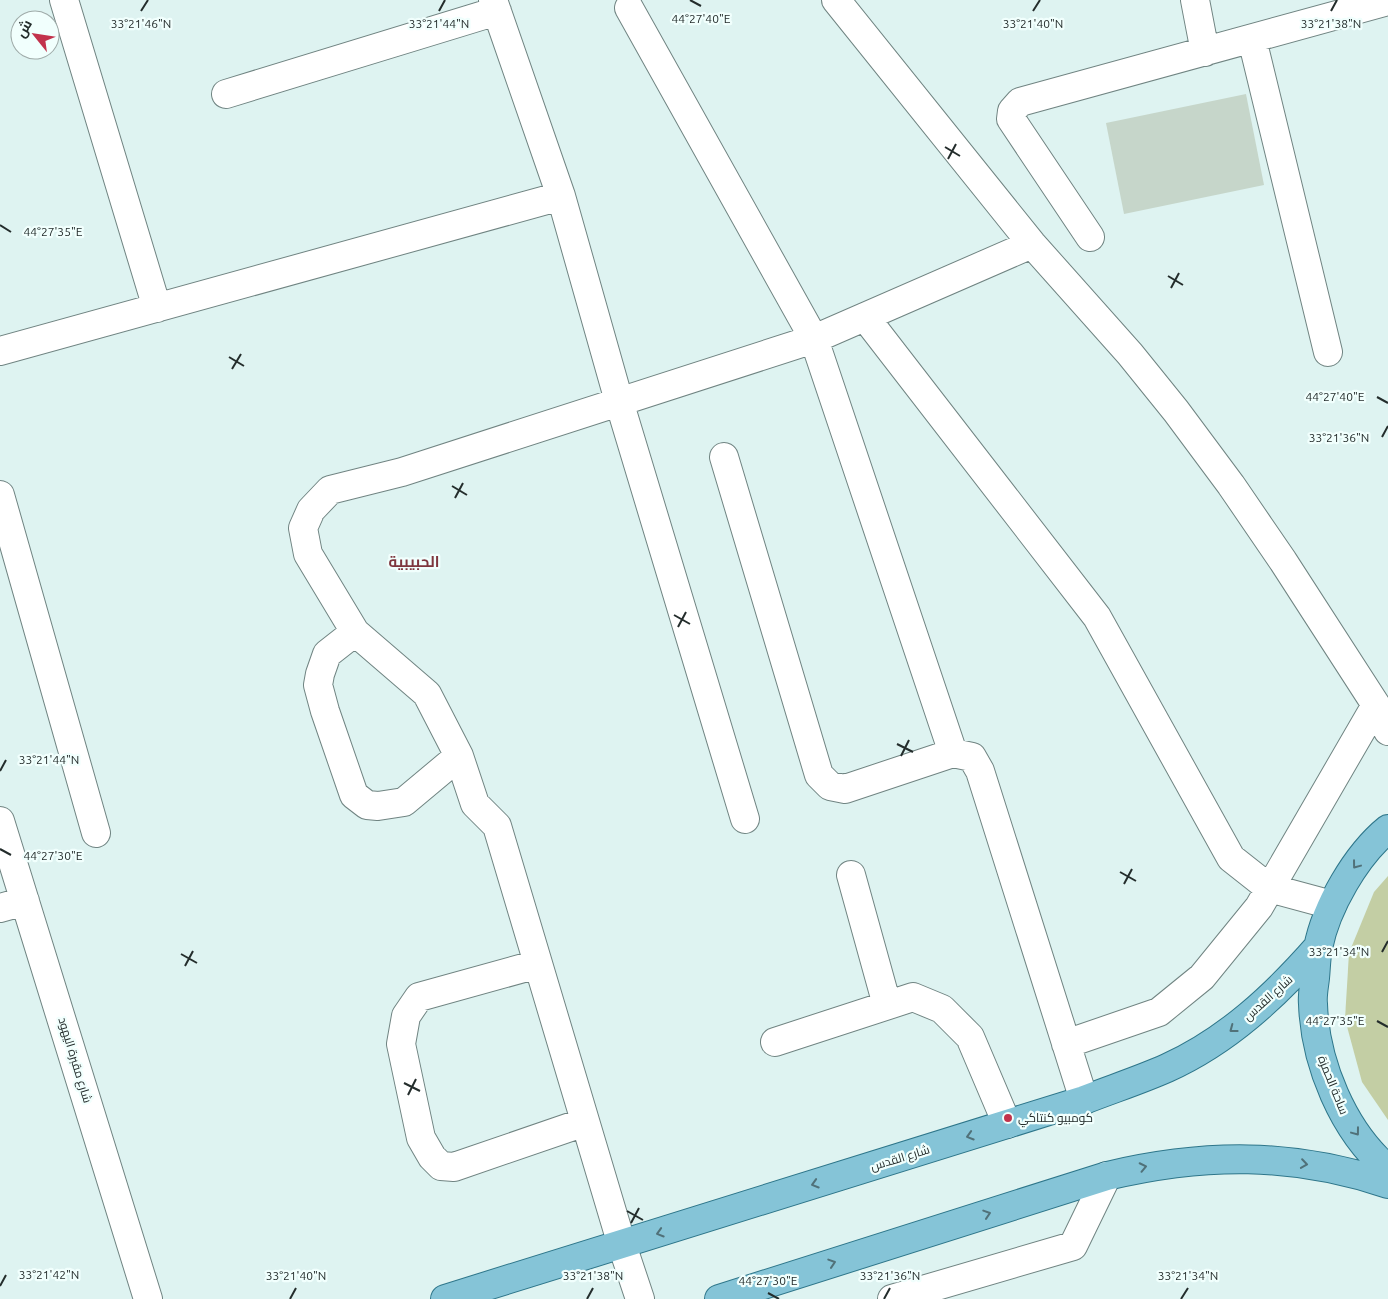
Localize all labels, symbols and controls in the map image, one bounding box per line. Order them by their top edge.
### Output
north arrow [10,10,60,60]
text: 44°27'40"E [672,12,731,25]
text: ش [12,17,36,41]
text: 33°21'46"N [111,17,171,30]
text: 33°21'44"N [409,17,469,30]
text: 33°21'40"N [1003,17,1063,30]
text: 33°21'38"N [1301,17,1361,30]
text: 44°27'35"E [24,225,83,238]
text: 44°27'40"E [1306,390,1365,403]
text: 33°21'36"N [1309,431,1369,444]
district label: الحبيبية [389,553,439,570]
text: 33°21'44"N [19,753,79,766]
text: 44°27'30"E [24,849,83,862]
one-way arrow [1353,859,1362,869]
text: 33°21'34"N [1309,945,1369,958]
street label: شارع القدس [1241,972,1296,1024]
text: 44°27'35"E [1306,1014,1365,1027]
street label: شارع مقبرة اليهود [54,1015,95,1105]
one-way arrow [1229,1023,1239,1032]
street label: ساحة الحمزة [1315,1054,1351,1117]
place label: كومبيو كنتاكي [1018,1111,1093,1128]
marker: كومبيو كنتاكي [1002,1112,1014,1124]
one-way arrow [1350,1126,1359,1136]
one-way arrow [966,1130,975,1140]
street label: شارع القدس [869,1142,932,1175]
one-way arrow [1301,1158,1309,1169]
one-way arrow [1138,1163,1147,1173]
one-way arrow [811,1179,820,1189]
one-way arrow [982,1209,991,1219]
one-way arrow [656,1227,664,1237]
one-way arrow [828,1259,836,1269]
text: 33°21'42"N [19,1268,79,1281]
text: 33°21'40"N [266,1269,326,1282]
text: 33°21'38"N [563,1269,623,1282]
text: 33°21'36"N [860,1269,920,1282]
text: 33°21'34"N [1158,1269,1218,1282]
text: 44°27'30"E [739,1274,798,1287]

